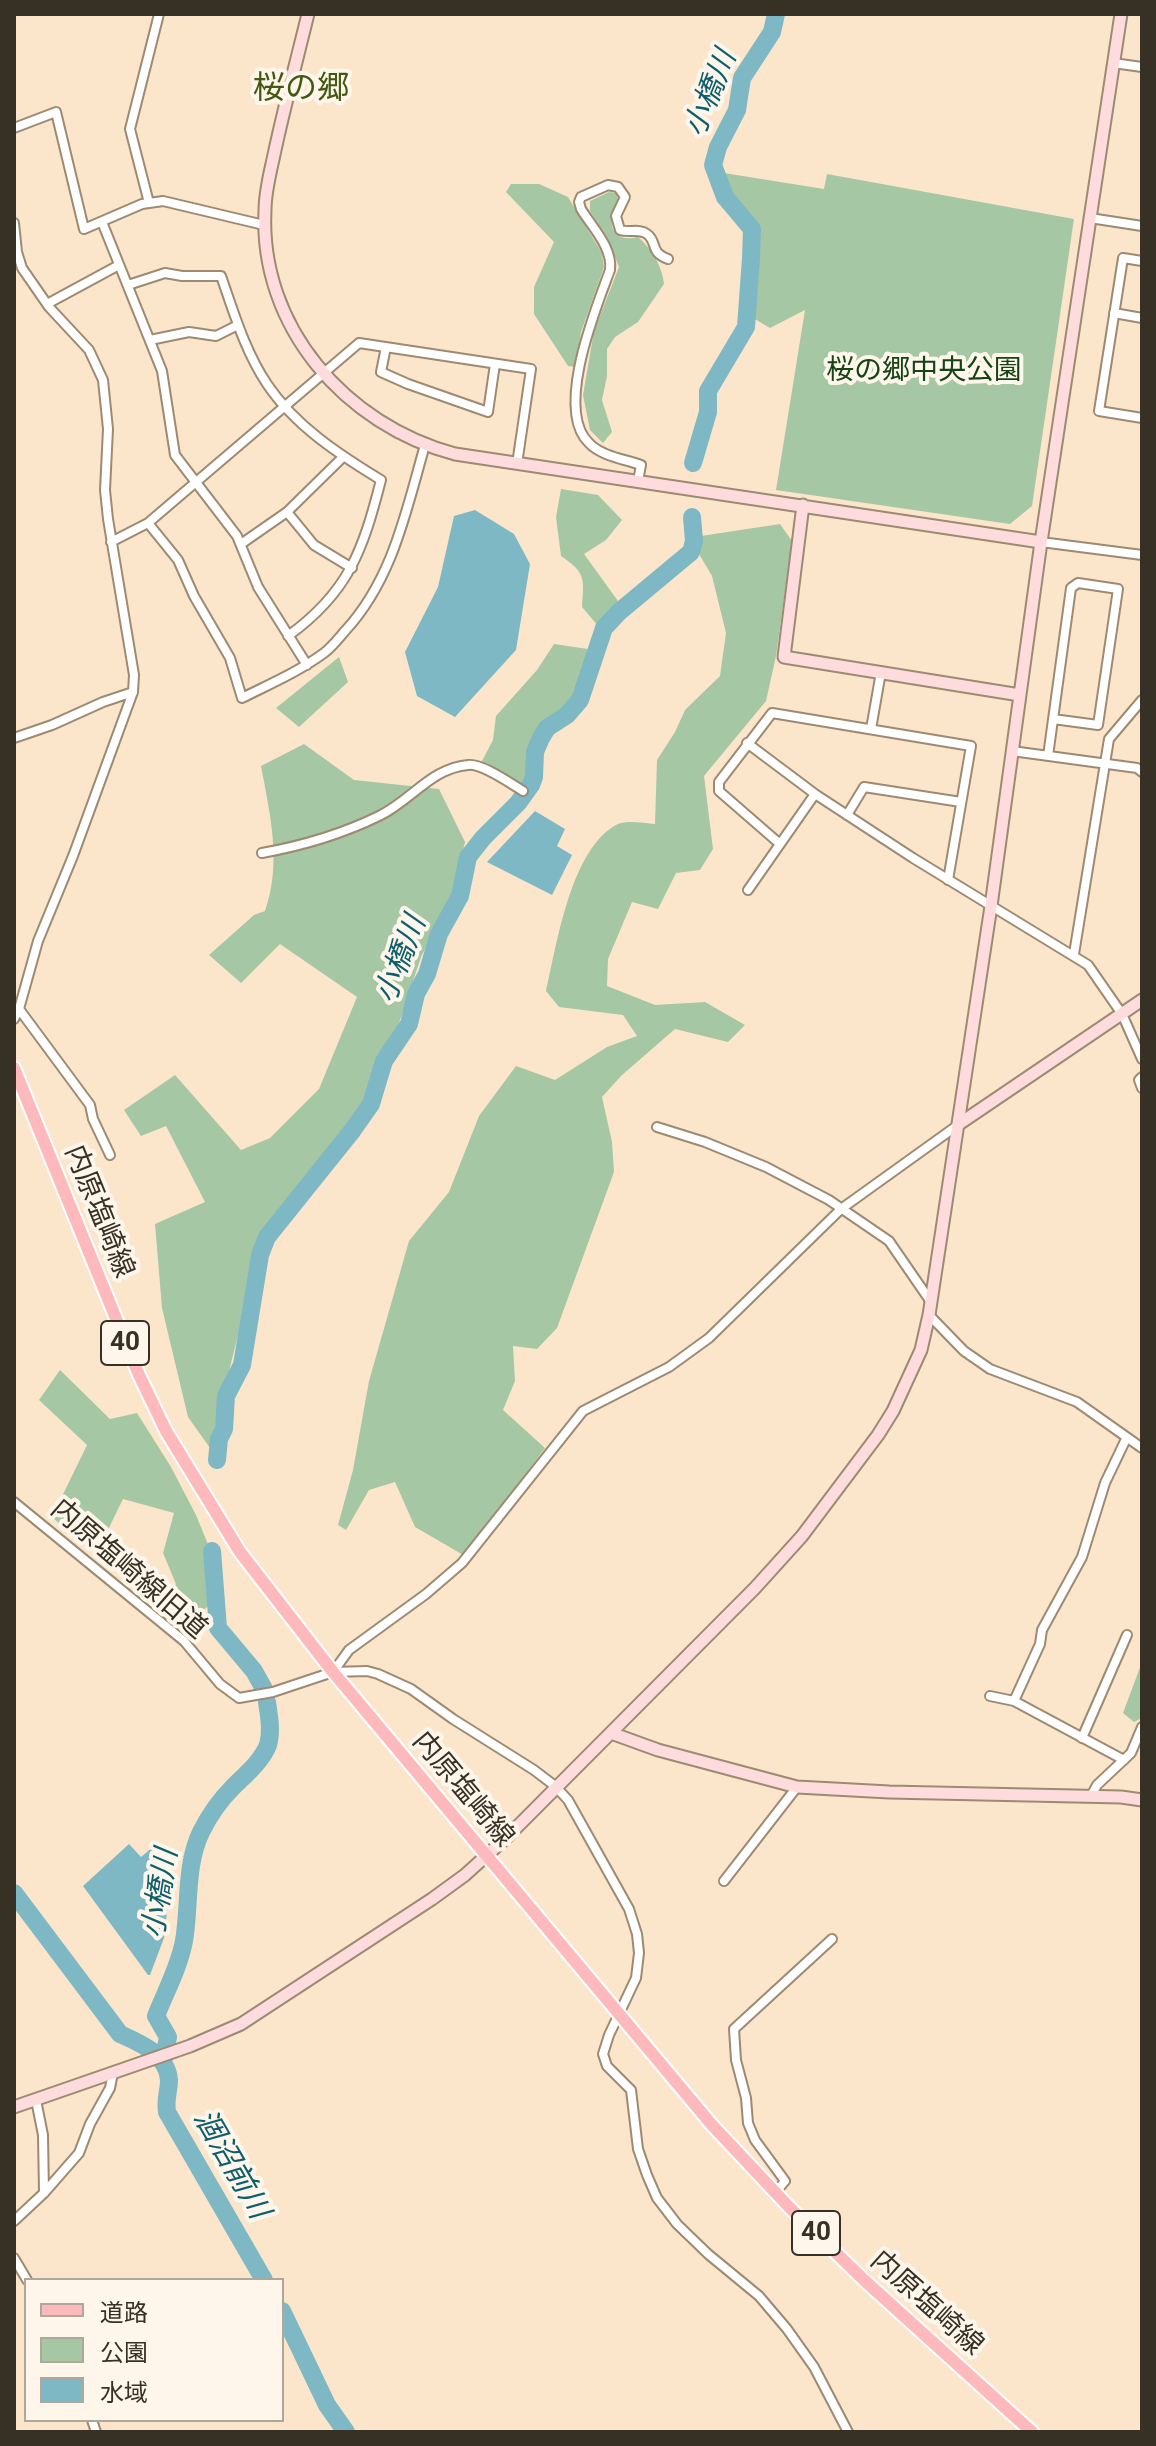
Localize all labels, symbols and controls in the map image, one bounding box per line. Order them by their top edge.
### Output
water label: 小橋川 [678,46,746,142]
district label: 桜の郷 [253,71,349,109]
park label: 桜の郷中央公園 [826,355,1022,389]
water label: 小橋川 [369,912,435,1008]
street label: 内原塩崎線 [56,1141,140,1283]
road number: 40 [101,1321,149,1365]
street label: 内原塩崎線旧道 [43,1493,213,1647]
street label: 内原塩崎線 [404,1726,520,1854]
water label: 小橋川 [137,1847,187,1941]
water label: 涸沼前川 [184,2104,276,2226]
road number: 40 [792,2211,840,2255]
street label: 内原塩崎線 [863,2245,989,2363]
legend [24,2278,284,2422]
text: 道路 [100,2299,148,2327]
text: 公園 [100,2339,148,2367]
text: 水域 [100,2379,148,2407]

